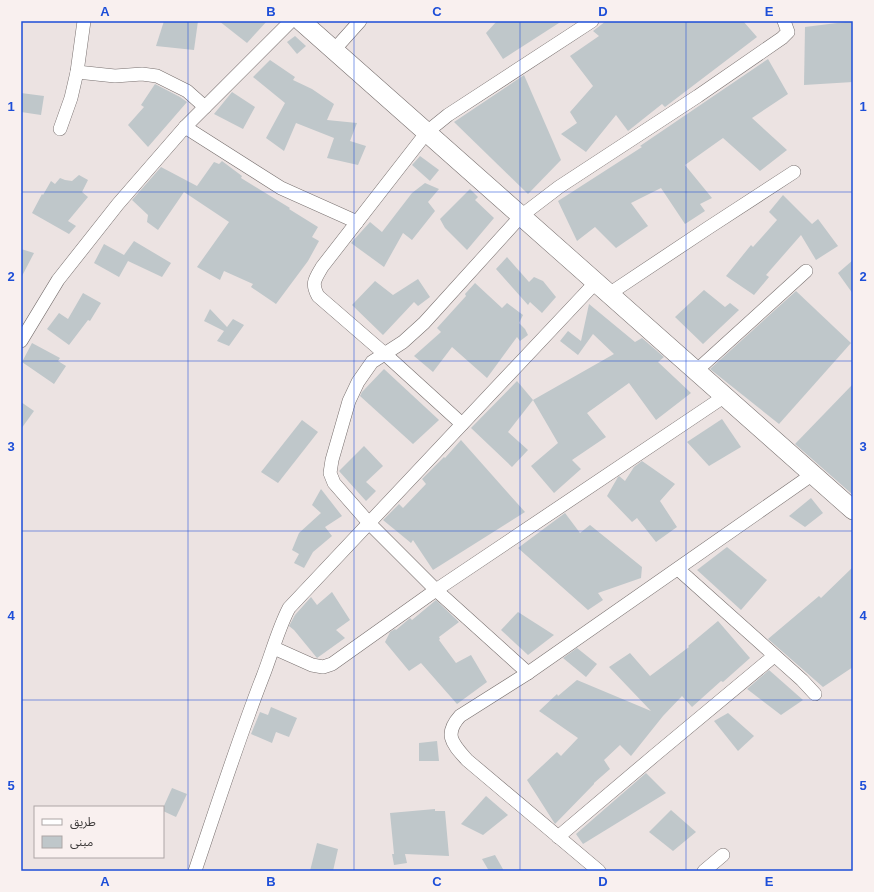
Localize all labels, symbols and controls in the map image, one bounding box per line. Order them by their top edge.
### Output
text: A [100,4,110,19]
text: B [266,4,276,19]
text: C [432,4,442,19]
text: D [598,4,608,19]
text: E [765,4,774,19]
text: 1 [7,99,15,114]
text: 1 [859,99,867,114]
text: 2 [7,269,15,284]
text: 2 [859,269,867,284]
text: 3 [7,439,15,454]
text: 3 [859,439,867,454]
text: 4 [7,608,15,623]
text: 4 [859,608,867,623]
text: 5 [7,778,15,793]
text: 5 [859,778,867,793]
legend [34,806,164,858]
text: طريق [70,815,96,830]
text: مبنى [70,835,93,849]
text: A [100,874,110,889]
text: B [266,874,276,889]
text: C [432,874,442,889]
text: D [598,874,608,889]
text: E [765,874,774,889]

